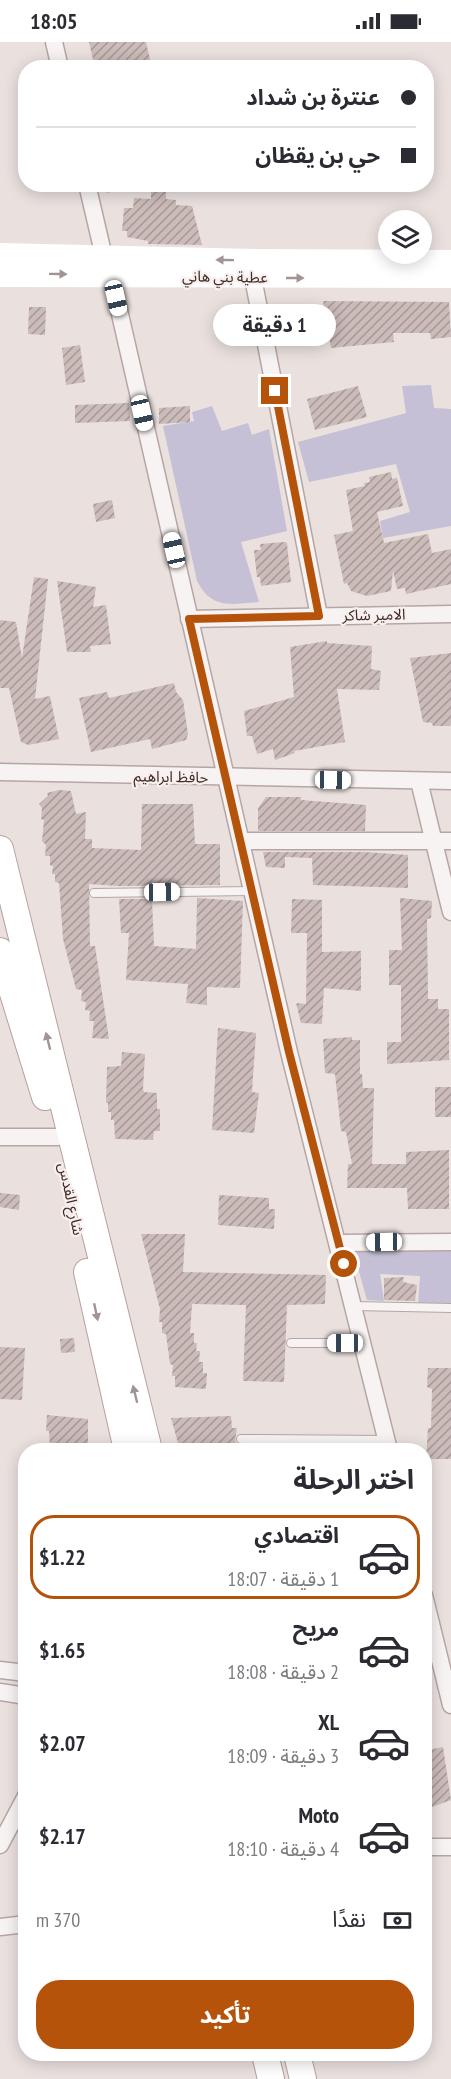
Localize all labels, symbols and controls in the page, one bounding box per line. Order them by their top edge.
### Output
text: 18:05 [30,7,78,35]
text: عنترة بن شداد [246,83,380,111]
text: حي بن يقظان [255,141,380,169]
map controls [378,210,432,264]
button: layers [378,210,432,264]
one-way arrow [215,255,234,264]
street label: عطية بني هاني [182,266,268,289]
one-way arrow [49,270,68,279]
one-way arrow [286,273,305,283]
car [103,278,129,318]
callout: 1 دقيقة [214,304,336,346]
text: 1 دقيقة [243,312,306,338]
route end [261,377,288,404]
car [129,393,155,433]
car [161,530,187,570]
street label: الامير شاكر [341,604,406,625]
street label: حافظ ابراهيم [133,766,209,789]
car [315,771,351,789]
car [144,883,180,901]
one-way arrow [42,1032,52,1051]
street label: شارع القدس [52,1161,88,1238]
car [366,1233,402,1251]
route start [330,1250,357,1277]
one-way arrow [92,1302,101,1321]
car [327,1334,363,1352]
one-way arrow [130,1385,140,1403]
text: اختر الرحلة [293,1462,414,1496]
text: اقتصادي [254,1521,339,1549]
icon: car [357,1530,411,1584]
text: $1.22 [39,1543,86,1571]
text: 1 دقيقة · 18:07 [227,1566,339,1592]
text: مريح [293,1614,339,1642]
icon: car [357,1623,411,1677]
text: $1.65 [39,1636,86,1664]
text: 2 دقيقة · 18:08 [227,1659,339,1685]
text: XL [318,1708,339,1736]
icon: car [357,1716,411,1770]
text: $2.07 [39,1729,86,1757]
text: 3 دقيقة · 18:09 [227,1743,339,1769]
text: Moto [298,1801,339,1829]
icon: car [357,1809,411,1863]
text: $2.17 [39,1822,86,1850]
text: 4 دقيقة · 18:10 [227,1836,339,1862]
icon: cash [381,1904,414,1937]
text: نقدًا [332,1905,366,1933]
text: 370 m [36,1907,80,1933]
button: تأكيد [36,1980,414,2049]

